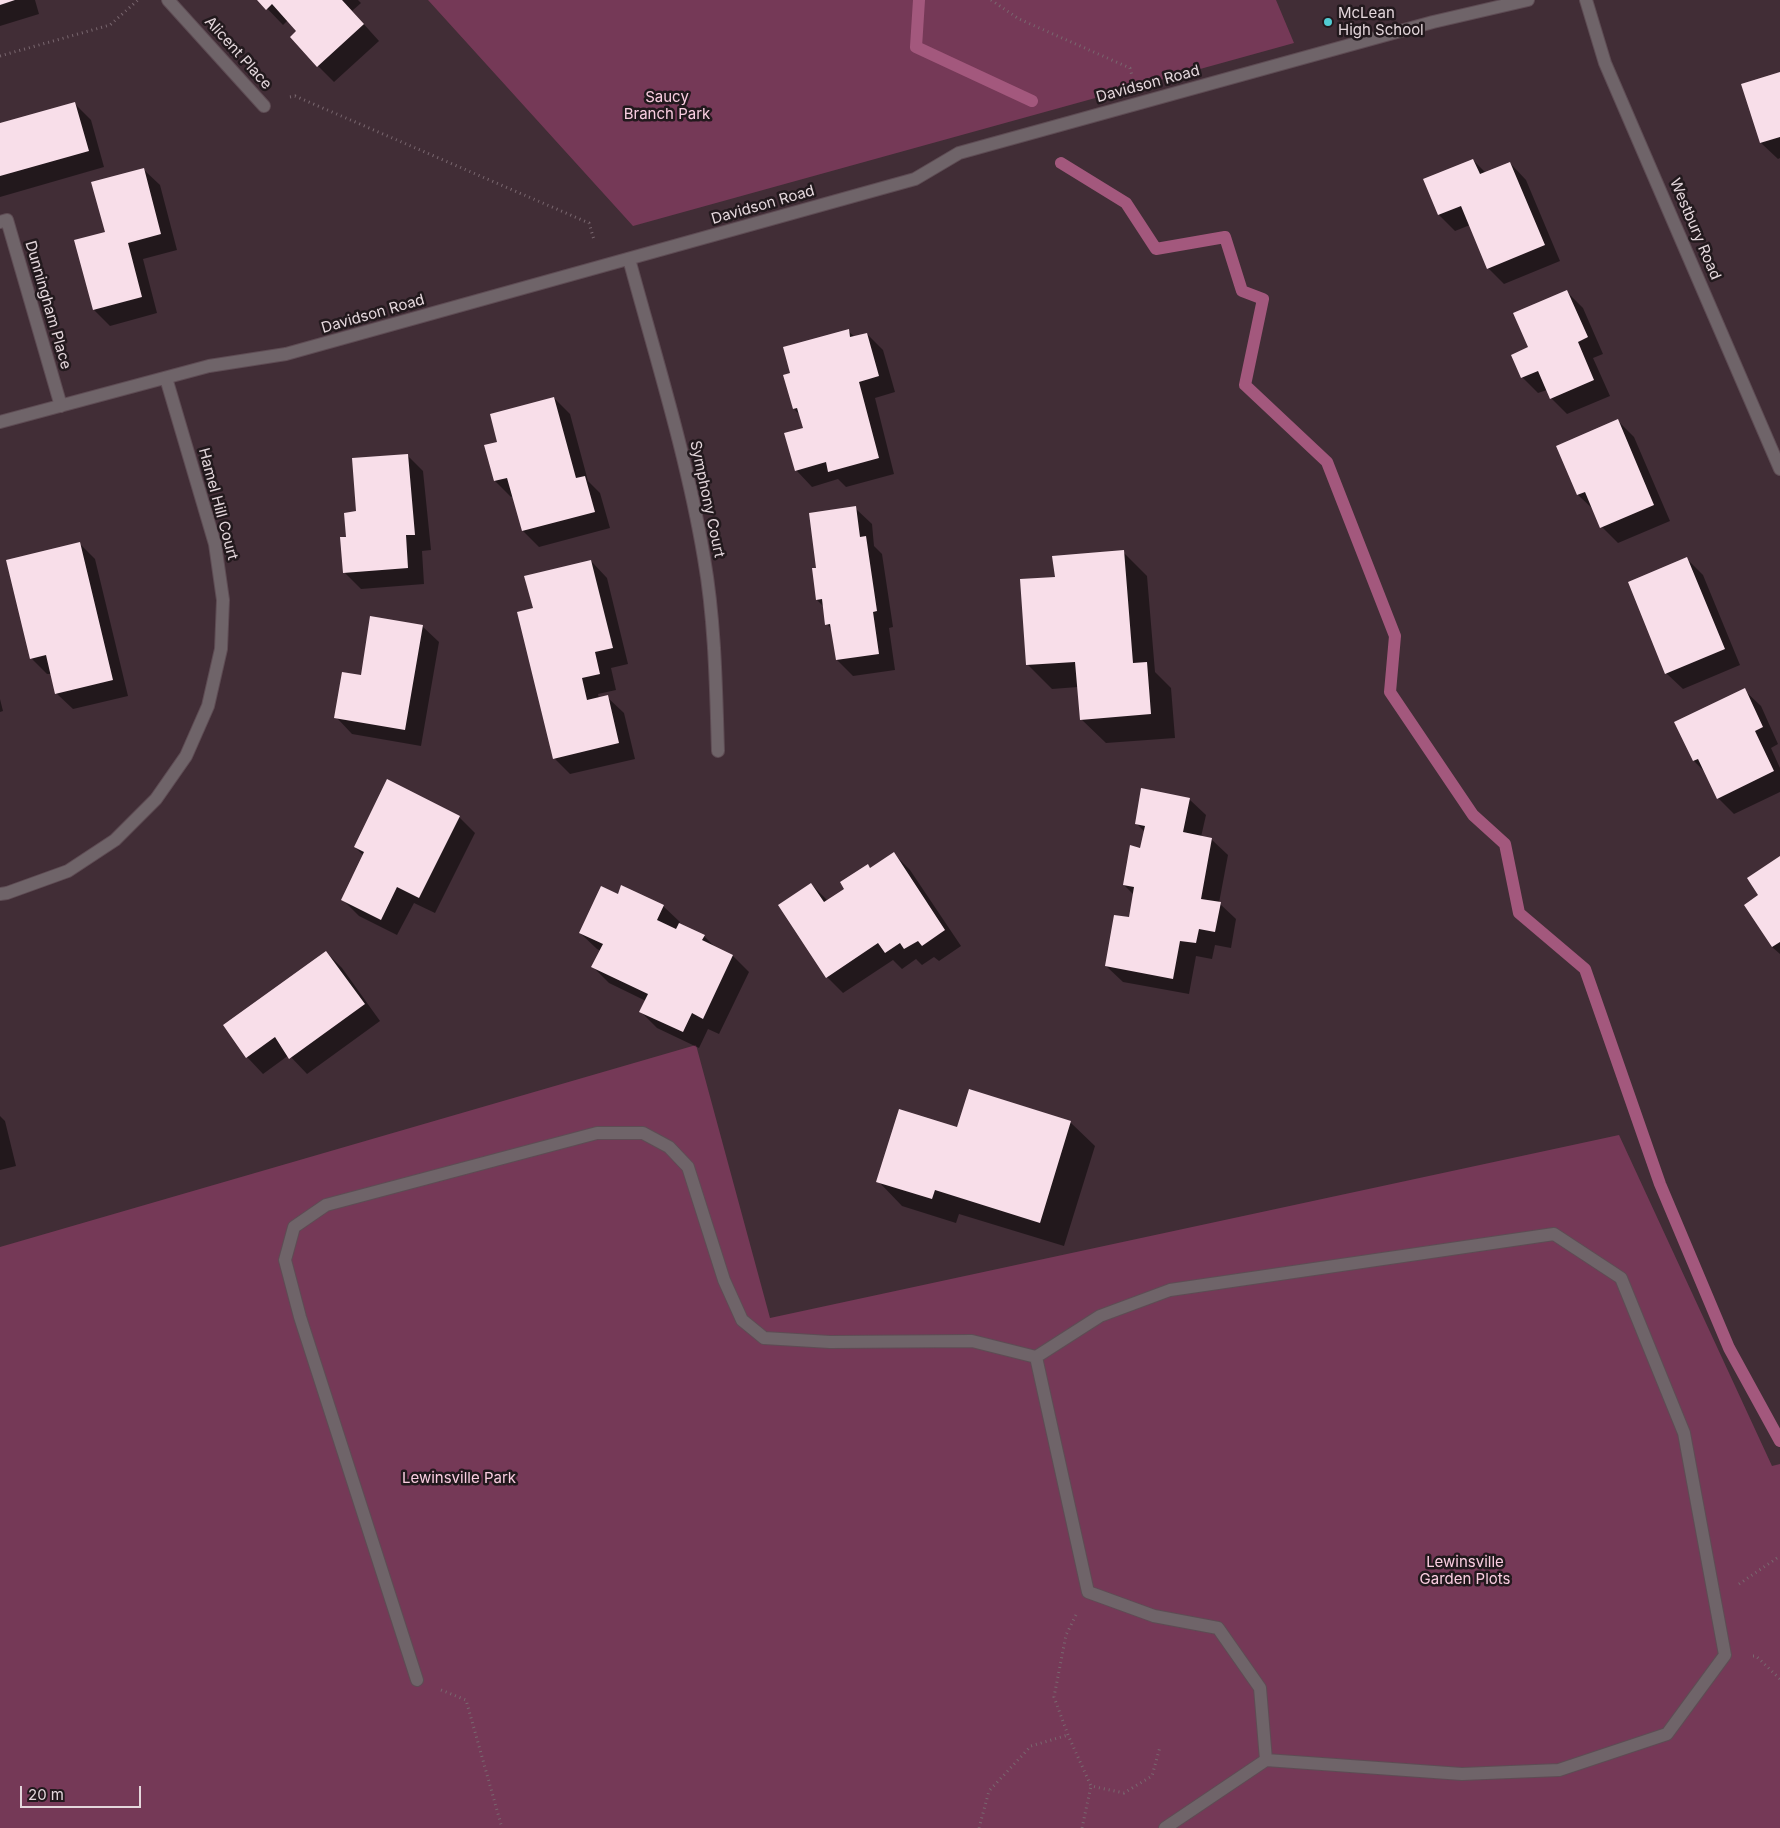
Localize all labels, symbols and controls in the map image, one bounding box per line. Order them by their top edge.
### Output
place label: McLean High School [1338,4,1424,39]
street label: Alicent Place [201,13,275,93]
marker: McLean High School [1322,16,1334,28]
street label: Davidson Road [1094,62,1202,106]
park label: Saucy Branch Park [624,88,710,123]
street label: Westbury Road [1666,176,1724,282]
street label: Davidson Road [709,182,817,228]
street label: Dunningham Place [21,239,75,371]
street label: Davidson Road [319,291,427,337]
street label: Symphony Court [686,439,728,559]
street label: Hamel Hill Court [194,446,242,562]
park label: Lewinsville Park [402,1469,516,1487]
park label: Lewinsville Garden Plots [1420,1553,1510,1588]
scale bar [22,1776,144,1808]
text: 20 m [28,1785,64,1804]

